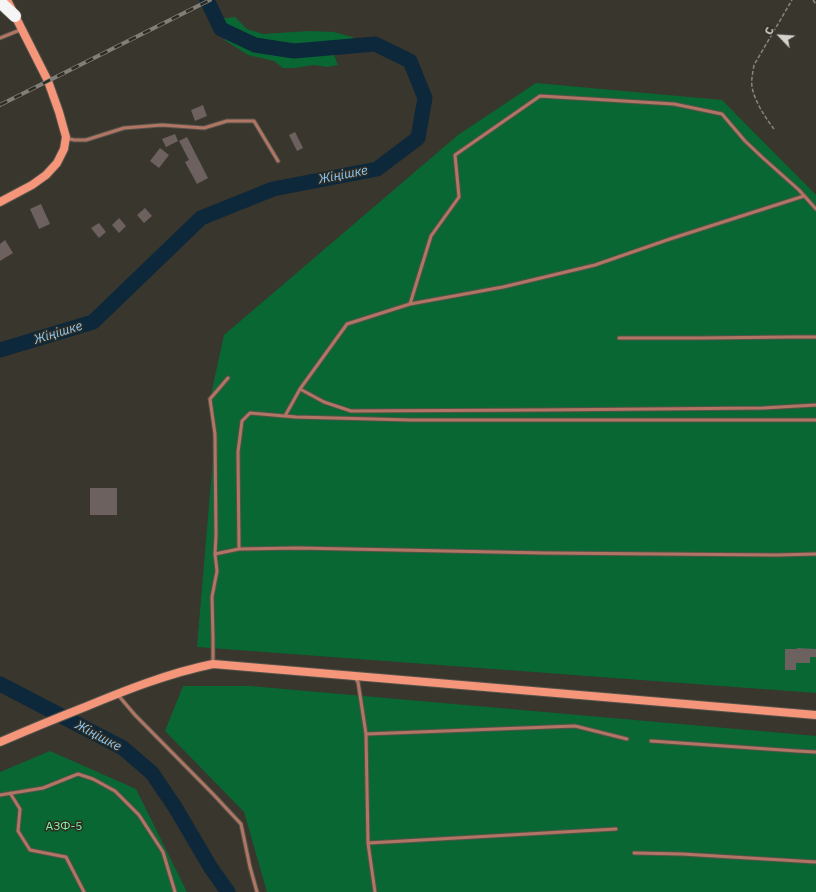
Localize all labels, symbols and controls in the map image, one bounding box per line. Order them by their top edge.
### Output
north arrow [760,16,800,56]
text: С [761,25,777,37]
water label: Жіңішке [317,163,369,187]
water label: Жіңішке [32,318,84,348]
water label: Жіңішке [72,717,124,755]
park label: АЗФ-5 [46,820,82,834]

